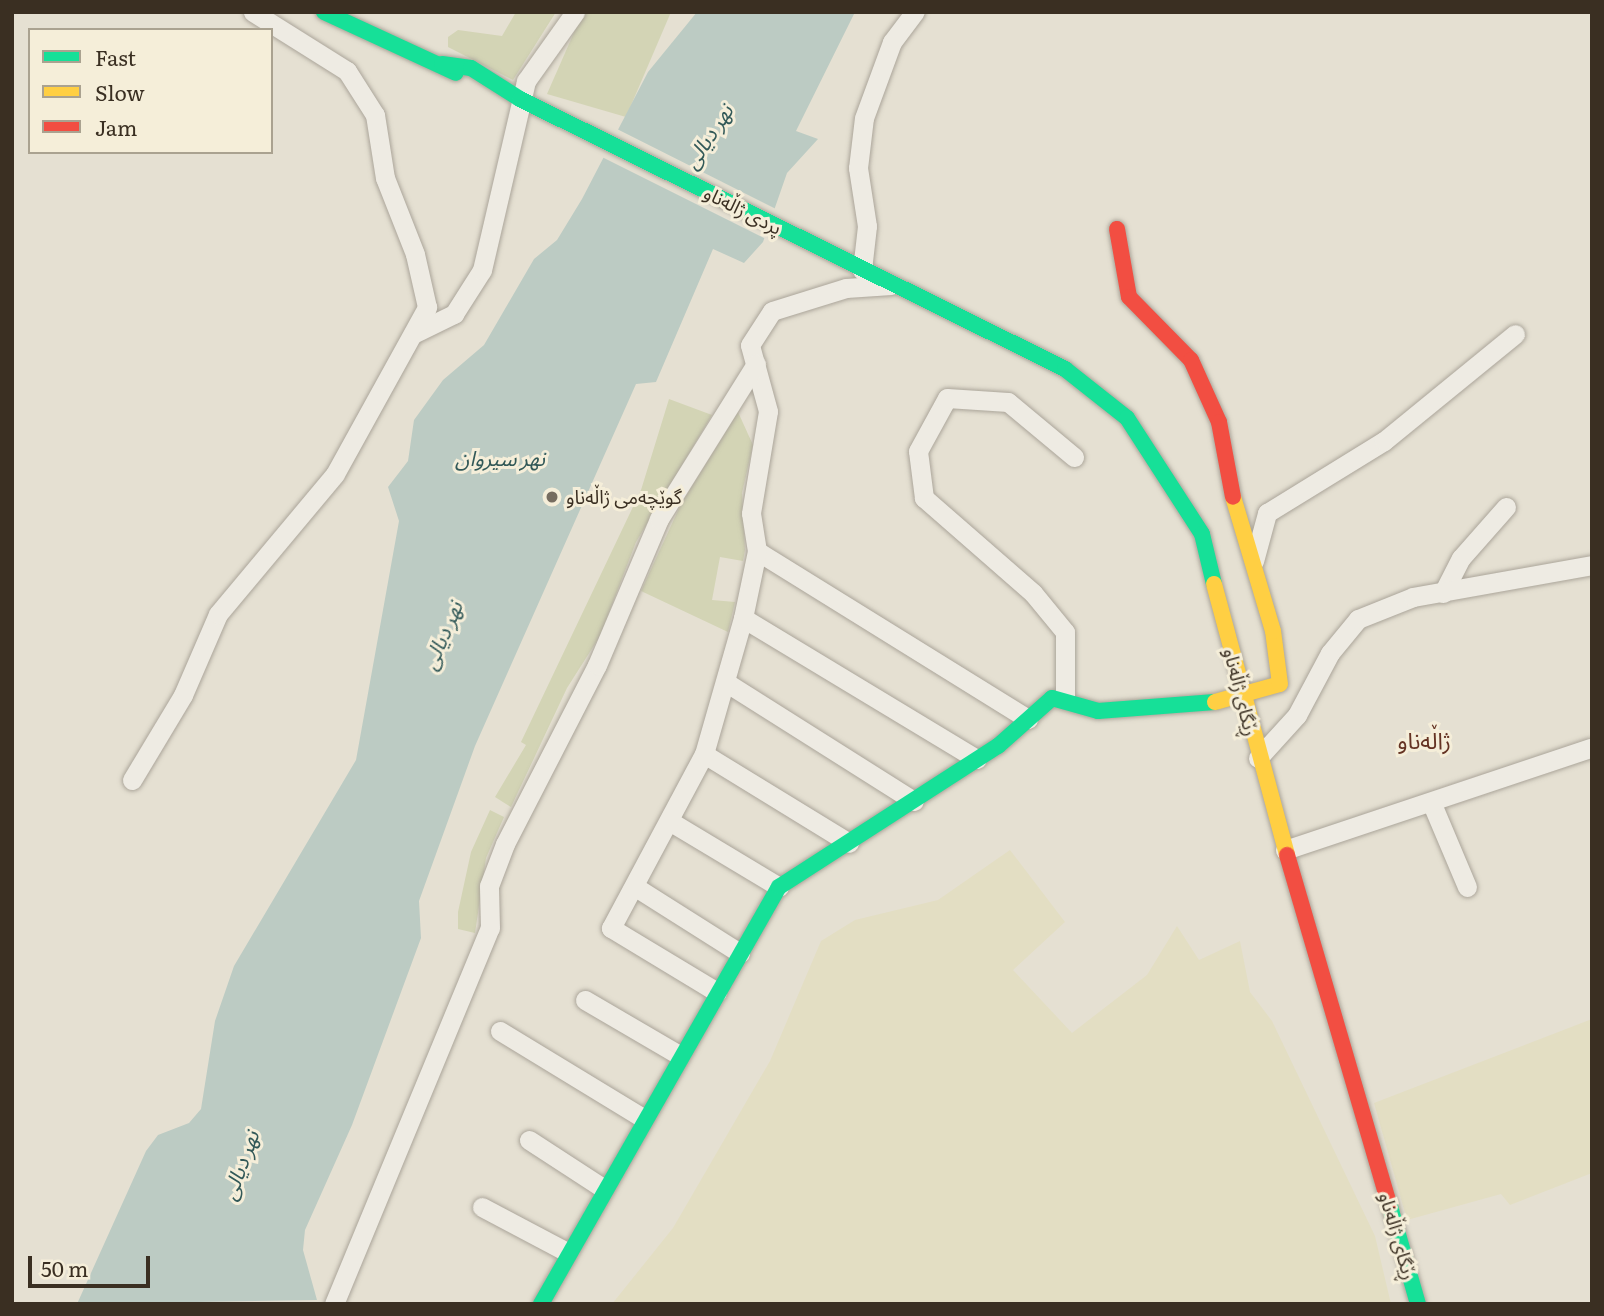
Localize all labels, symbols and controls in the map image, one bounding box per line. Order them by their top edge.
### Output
legend [28,28,273,154]
text: Fast [95,41,136,72]
text: Slow [95,76,145,107]
water label: نهر ديالى [677,99,737,173]
text: Jam [95,111,137,142]
street label: پردی ژاڵەناو [700,181,786,239]
water label: نهر سیروان [455,444,545,470]
place label: گوێچەمی ژاڵەناو [566,486,682,508]
marker: گوێچەمی ژاڵەناو [544,489,560,505]
water label: نهر ديالى [415,597,467,673]
street label: ڕێگای ژاڵەناو [1219,646,1263,738]
district label: ژاڵەناو [1397,725,1451,753]
water label: نهر ديالى [215,1127,263,1203]
street label: ڕێگای ژاڵەناو [1375,1190,1421,1282]
scale bar [32,1242,154,1286]
text: 50 m [41,1252,88,1283]

